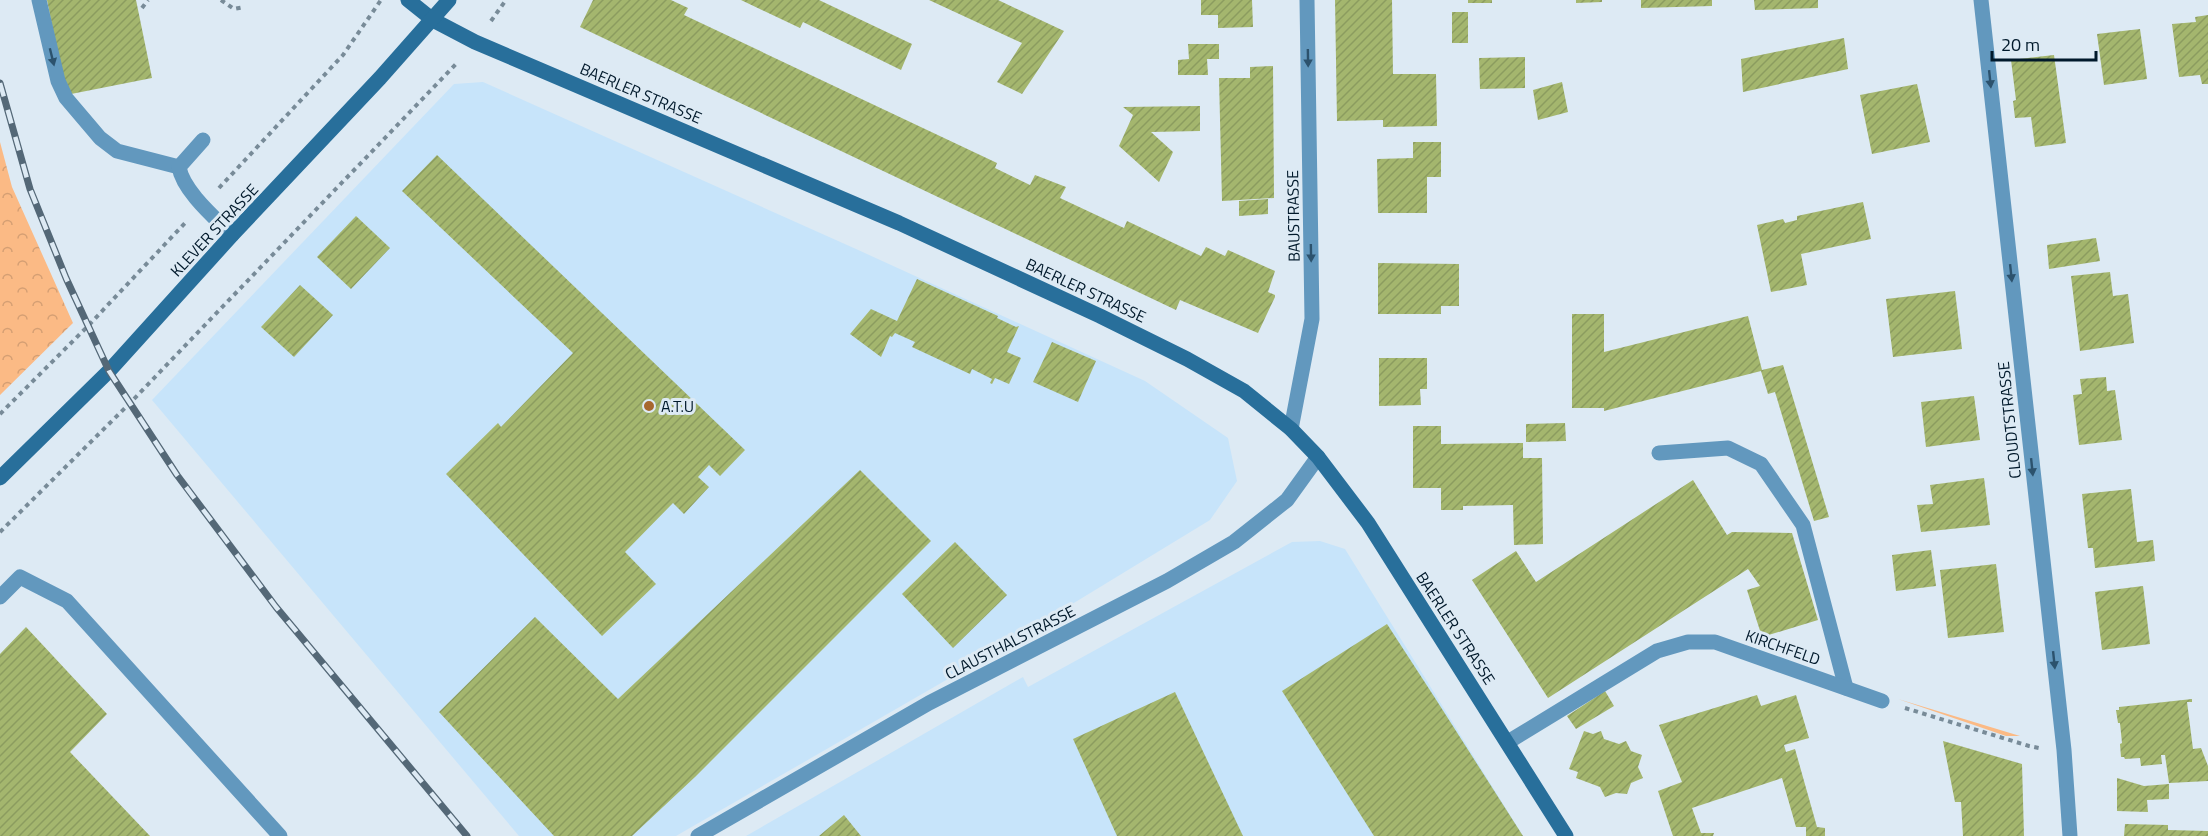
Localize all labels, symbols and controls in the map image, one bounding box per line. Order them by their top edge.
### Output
scale bar [1992,24,2096,62]
text: 20 m [2001,31,2040,58]
one-way arrow [48,48,58,66]
one-way arrow [1303,49,1313,68]
street label: BAERLER STRASSE [576,57,706,130]
one-way arrow [1985,70,1994,89]
street label: BAUSTRASSE [1280,170,1306,262]
street label: KLEVER STRASSE [164,178,264,282]
one-way arrow [1306,244,1316,263]
street label: BAERLER STRASSE [1022,252,1150,328]
one-way arrow [2006,263,2016,282]
street label: CLOUDTSTRASSE [1991,360,2027,480]
place label: A.T.U [661,394,694,418]
marker: A.T.U [642,399,656,413]
one-way arrow [2027,457,2037,476]
street label: BAERLER STRASSE [1410,567,1502,689]
street label: CLAUSTHALSTRASSE [941,599,1080,685]
street label: KIRCHFELD [1742,623,1824,671]
one-way arrow [2049,651,2059,670]

